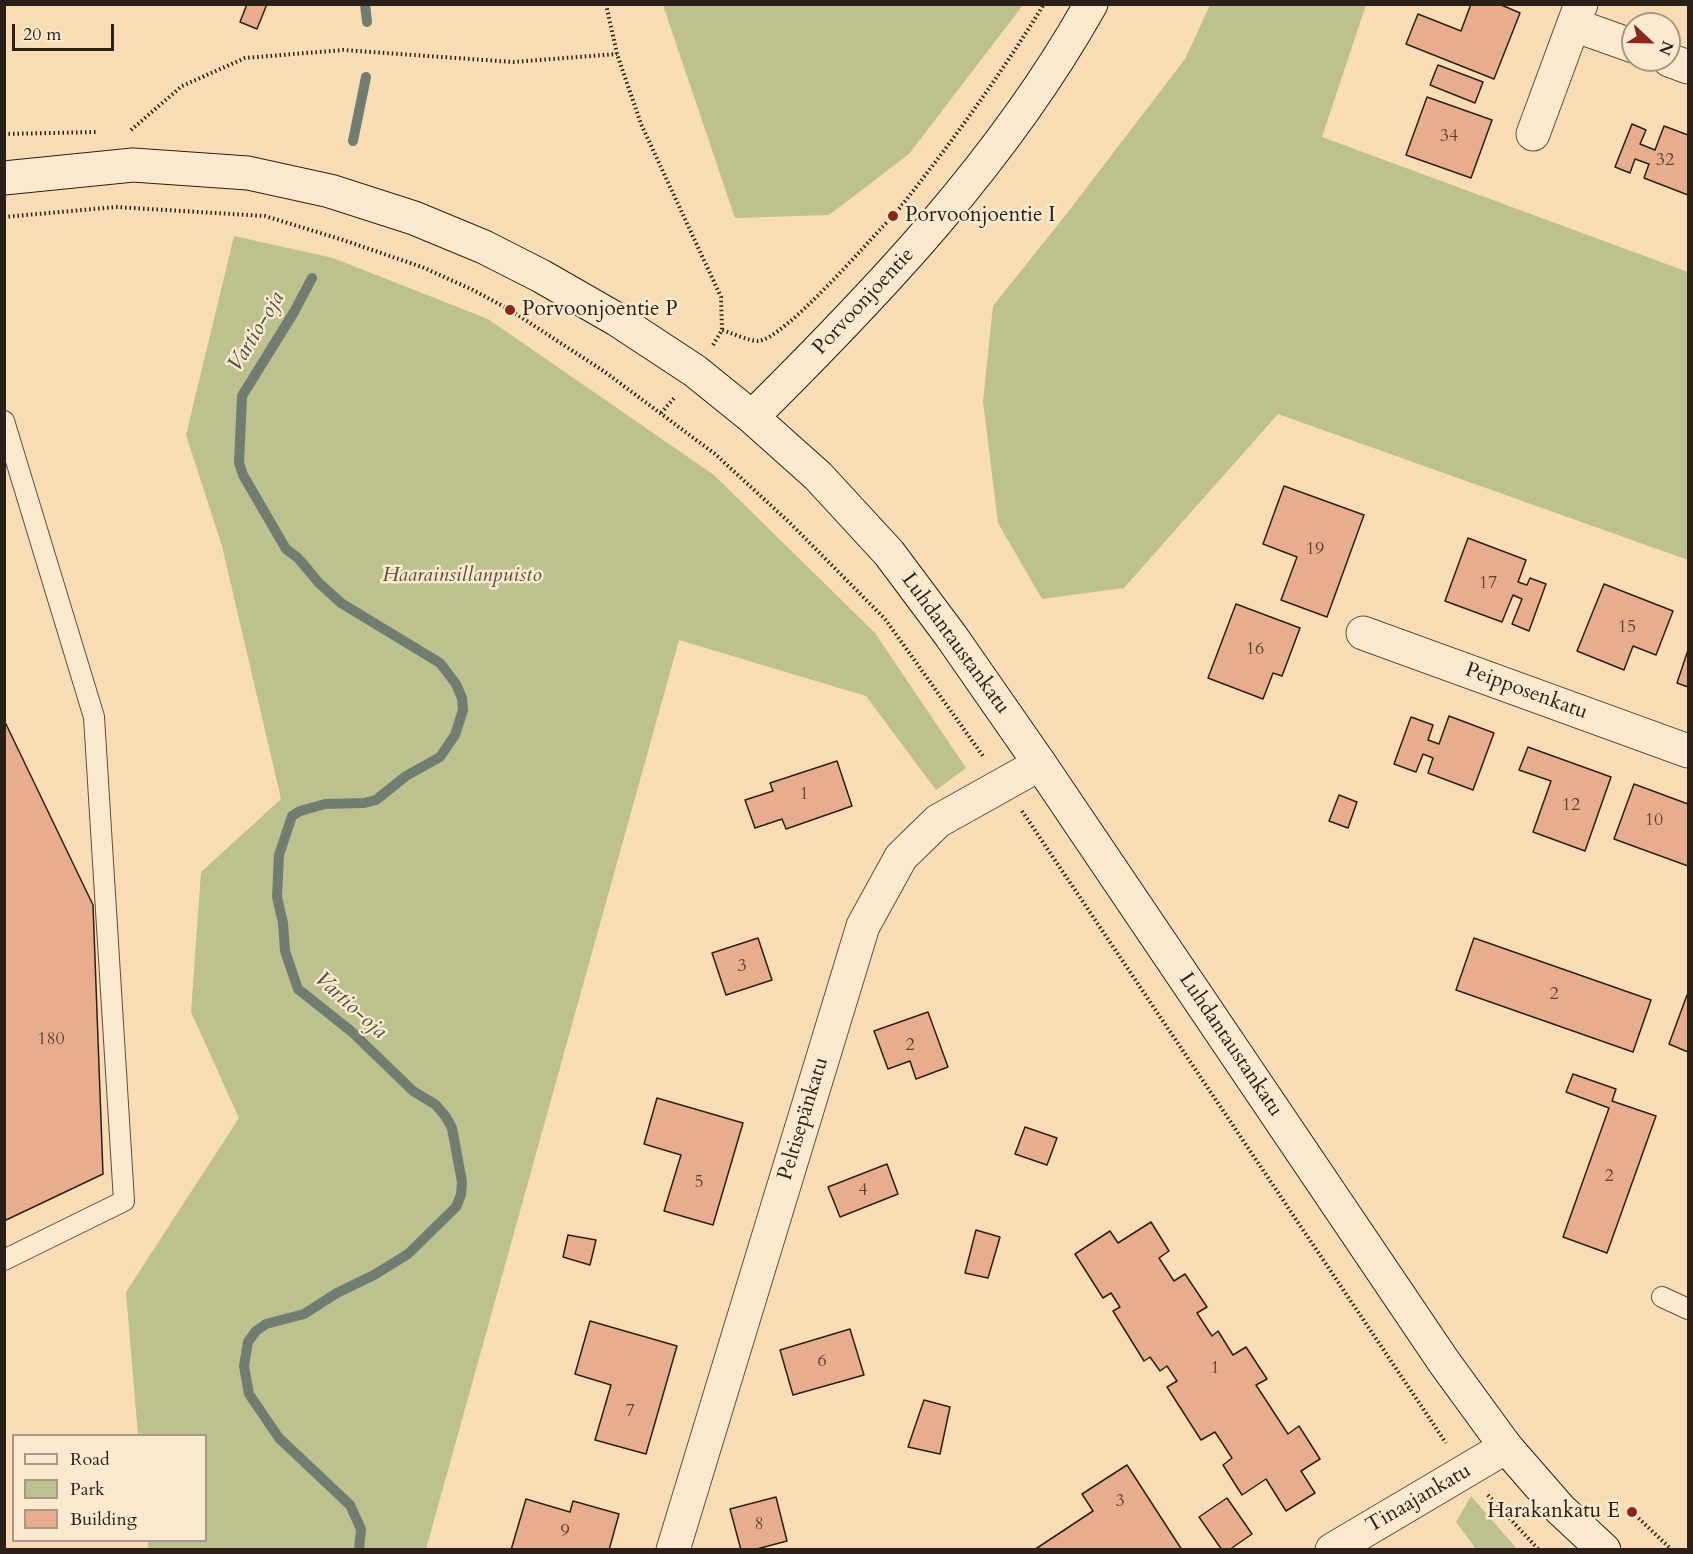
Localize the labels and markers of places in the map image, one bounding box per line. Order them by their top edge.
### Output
place label: Porvoonjoentie I [905,203,1055,229]
marker: Porvoonjoentie I [886,209,900,223]
place label: Porvoonjoentie P [522,297,678,323]
marker: Porvoonjoentie P [503,303,517,317]
place label: Harakankatu E [1487,1499,1620,1525]
marker: Harakankatu E [1625,1505,1639,1519]

